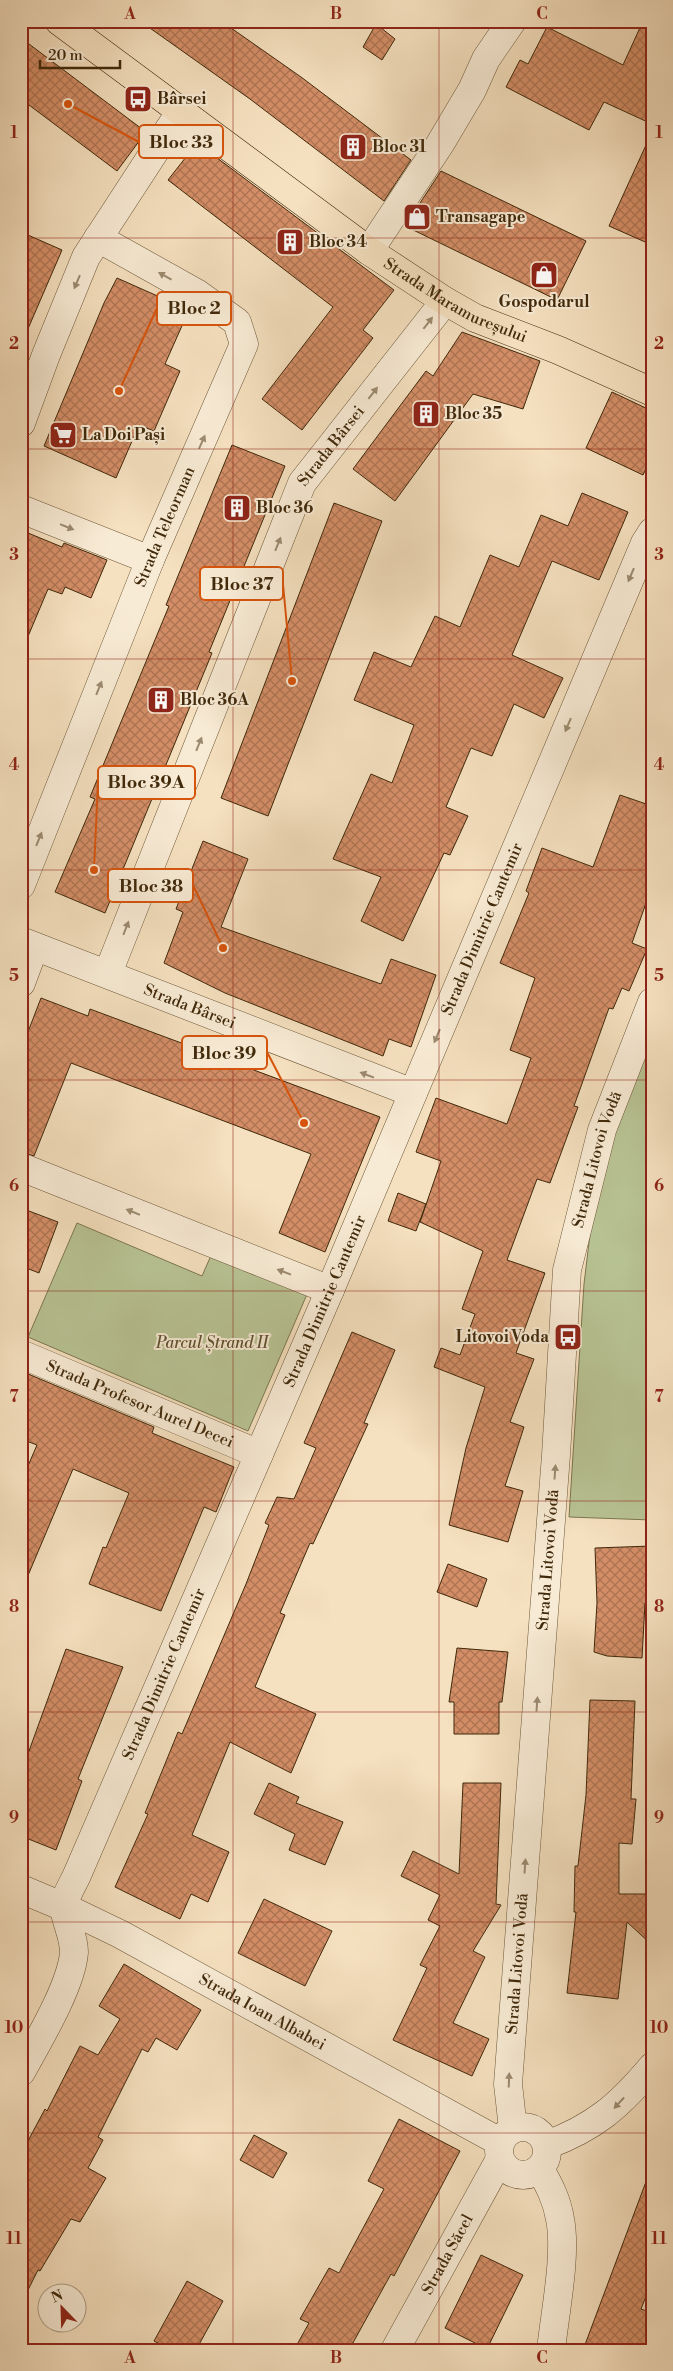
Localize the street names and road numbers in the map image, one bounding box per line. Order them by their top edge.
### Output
street label: Strada Maramureșului [380,253,530,347]
street label: Strada Bârsei [293,402,369,490]
street label: Strada Teleorman [130,463,200,590]
street label: Strada Dimitrie Cantemir [437,840,527,1018]
street label: Strada Bârsei [141,980,239,1033]
street label: Strada Litovoi Vodă [568,1087,627,1230]
street label: Strada Dimitrie Cantemir [279,1212,370,1390]
street label: Strada Profesor Aurel Decei [43,1356,237,1452]
street label: Strada Litovoi Vodă [533,1488,563,1631]
street label: Strada Dimitrie Cantemir [118,1585,210,1763]
street label: Strada Litovoi Vodă [502,1891,533,2035]
street label: Strada Ioan Albabei [195,1969,329,2055]
street label: Strada Săcel [417,2211,478,2298]

